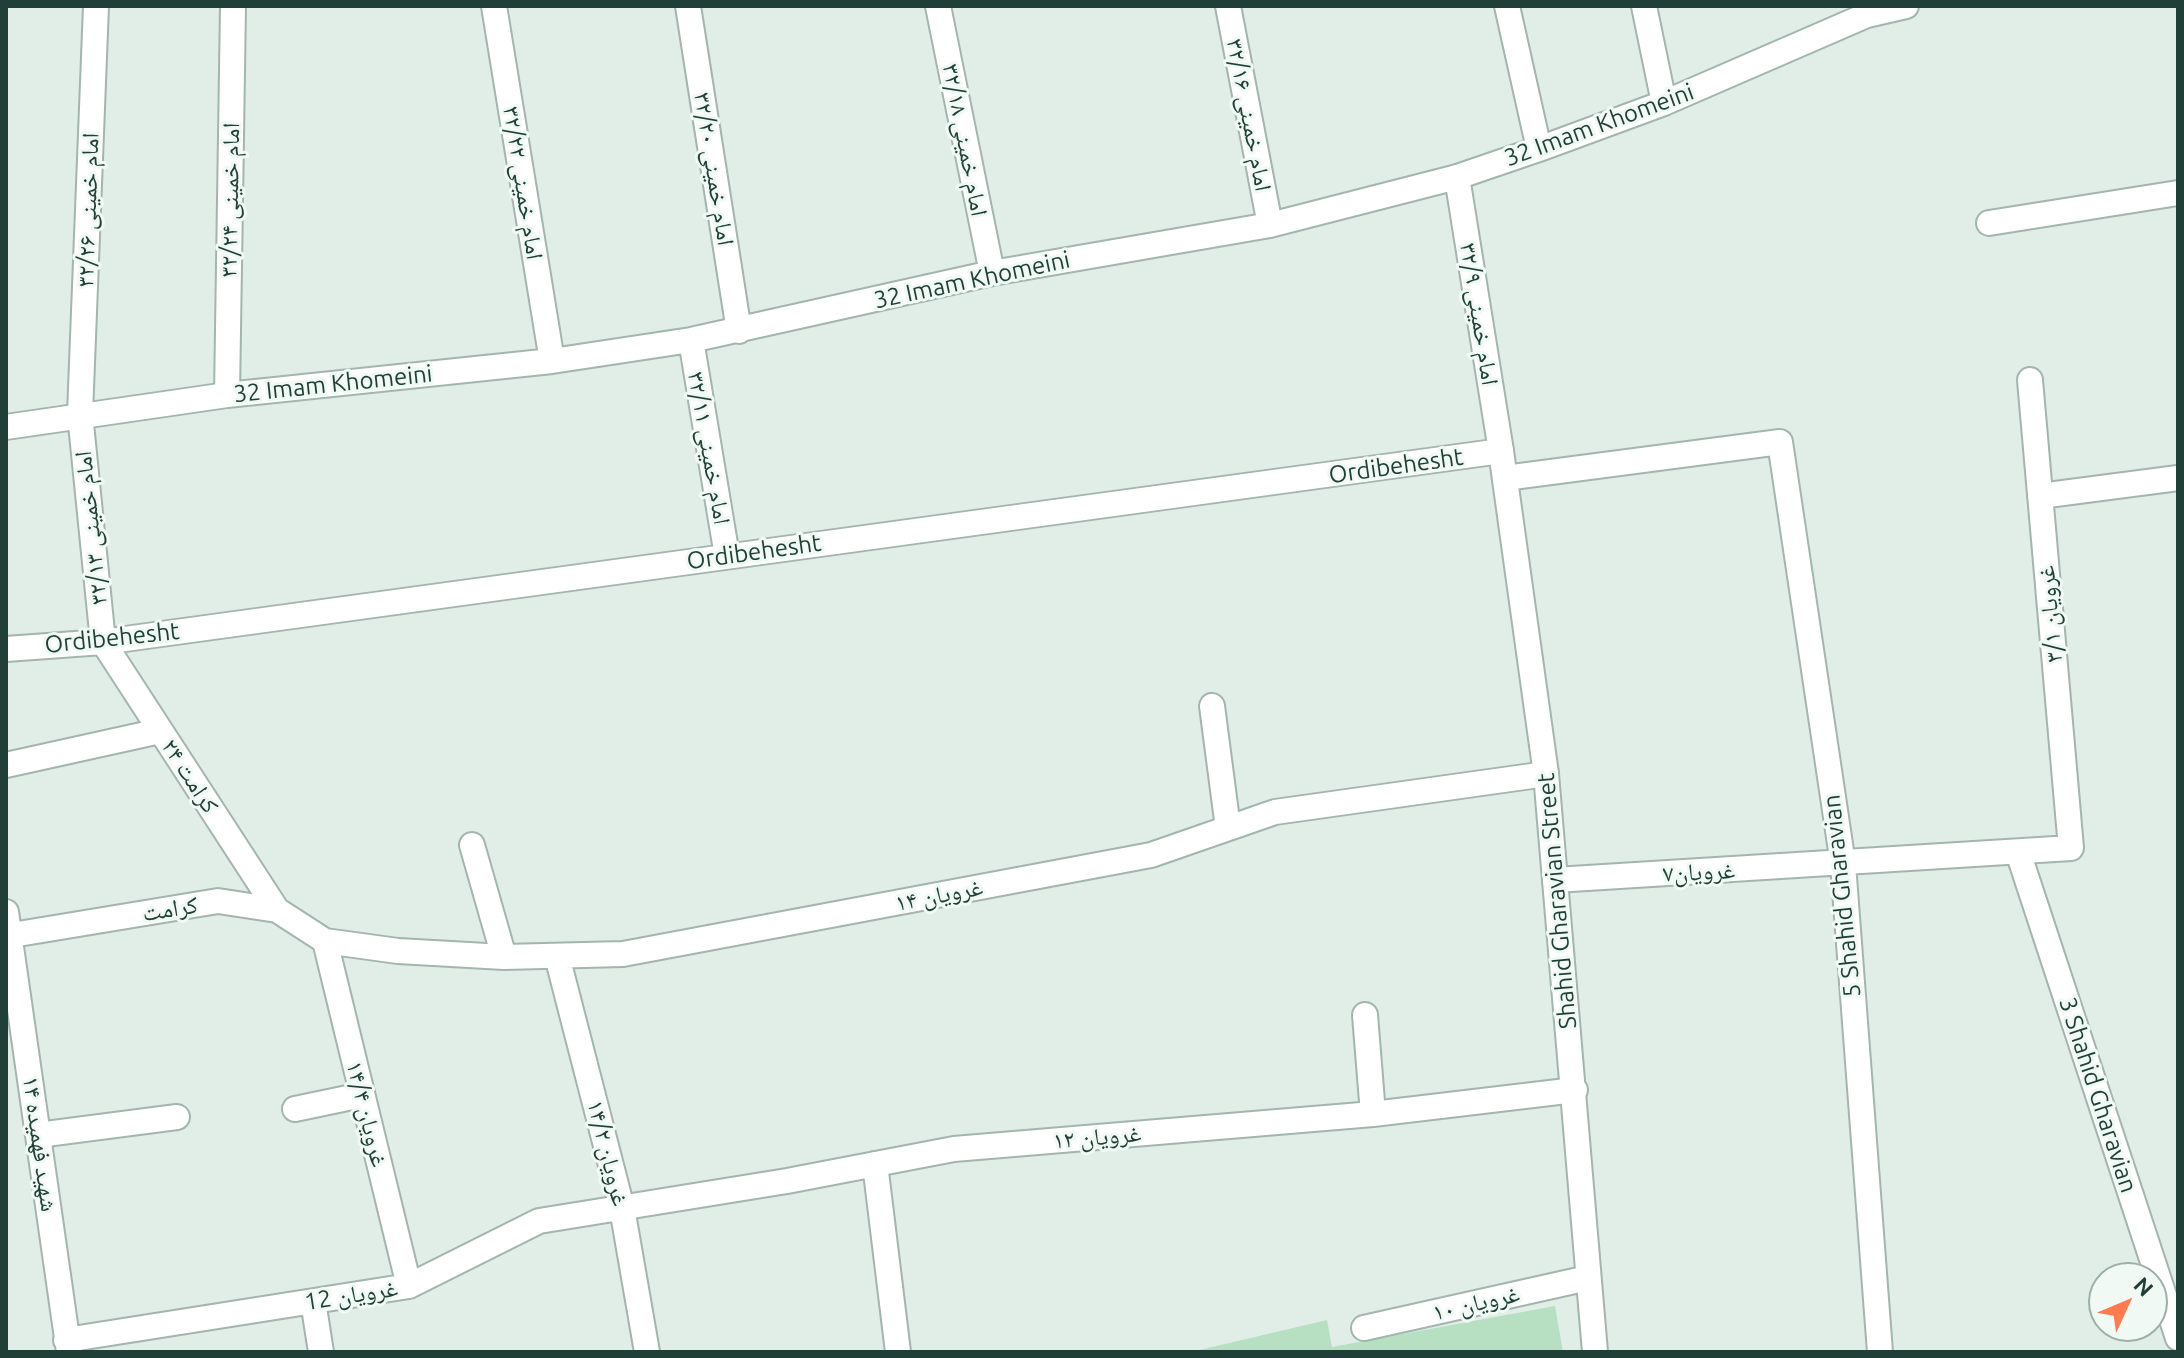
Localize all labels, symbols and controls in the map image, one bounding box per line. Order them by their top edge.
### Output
street label: امام خمینی ۳۲/۱۶ [1220,36,1278,194]
street label: امام خمینی ۳۲/۱۸ [936,61,994,219]
street label: 32 Imam Khomeini [1500,77,1698,173]
street label: امام خمینی ۳۲/۲۰ [688,90,740,248]
street label: امام خمینی ۳۲/۲۲ [497,104,549,262]
street label: امام خمینی ۳۲/۲۴ [214,122,246,278]
street label: امام خمینی ۳۲/۲۶ [71,132,105,288]
street label: امام خمینی ۳۲/۹ [1454,241,1504,387]
street label: 32 Imam Khomeini [871,245,1073,315]
street label: 32 Imam Khomeini [232,359,434,409]
street label: امام خمینی ۳۲/۱۱ [681,369,737,527]
street label: Ordibehesht [1327,442,1465,490]
street label: امام خمینی ۳۲/۱۳ [69,450,113,606]
street label: Ordibehesht [685,528,823,576]
street label: غرویان ۳/۱ [2031,564,2069,664]
street label: Ordibehesht [43,617,181,659]
street label: کرامت ۲۴ [155,733,225,819]
street label: Shahid Gharavian Street [1531,772,1583,1030]
street label: 5 Shahid Gharavian [1817,793,1867,999]
street label: غرویان۷ [1662,856,1736,888]
street label: غرویان ۱۴ [893,872,985,918]
street label: کرامت [140,890,200,928]
street label: 3 Shahid Gharavian [2053,994,2143,1196]
street label: غرویان ۱۴/۴ [340,1058,394,1170]
street label: شهید فهمیده ۱۴ [16,1074,64,1214]
street label: غرویان ۱۴/۲ [581,1097,635,1209]
street label: غرویان ۱۲ [1052,1119,1142,1155]
north arrow [2088,1262,2168,1342]
text: N [2129,1272,2159,1301]
street label: غرویان 12 [302,1273,400,1317]
street label: غرویان ۱۰ [1430,1279,1522,1327]

